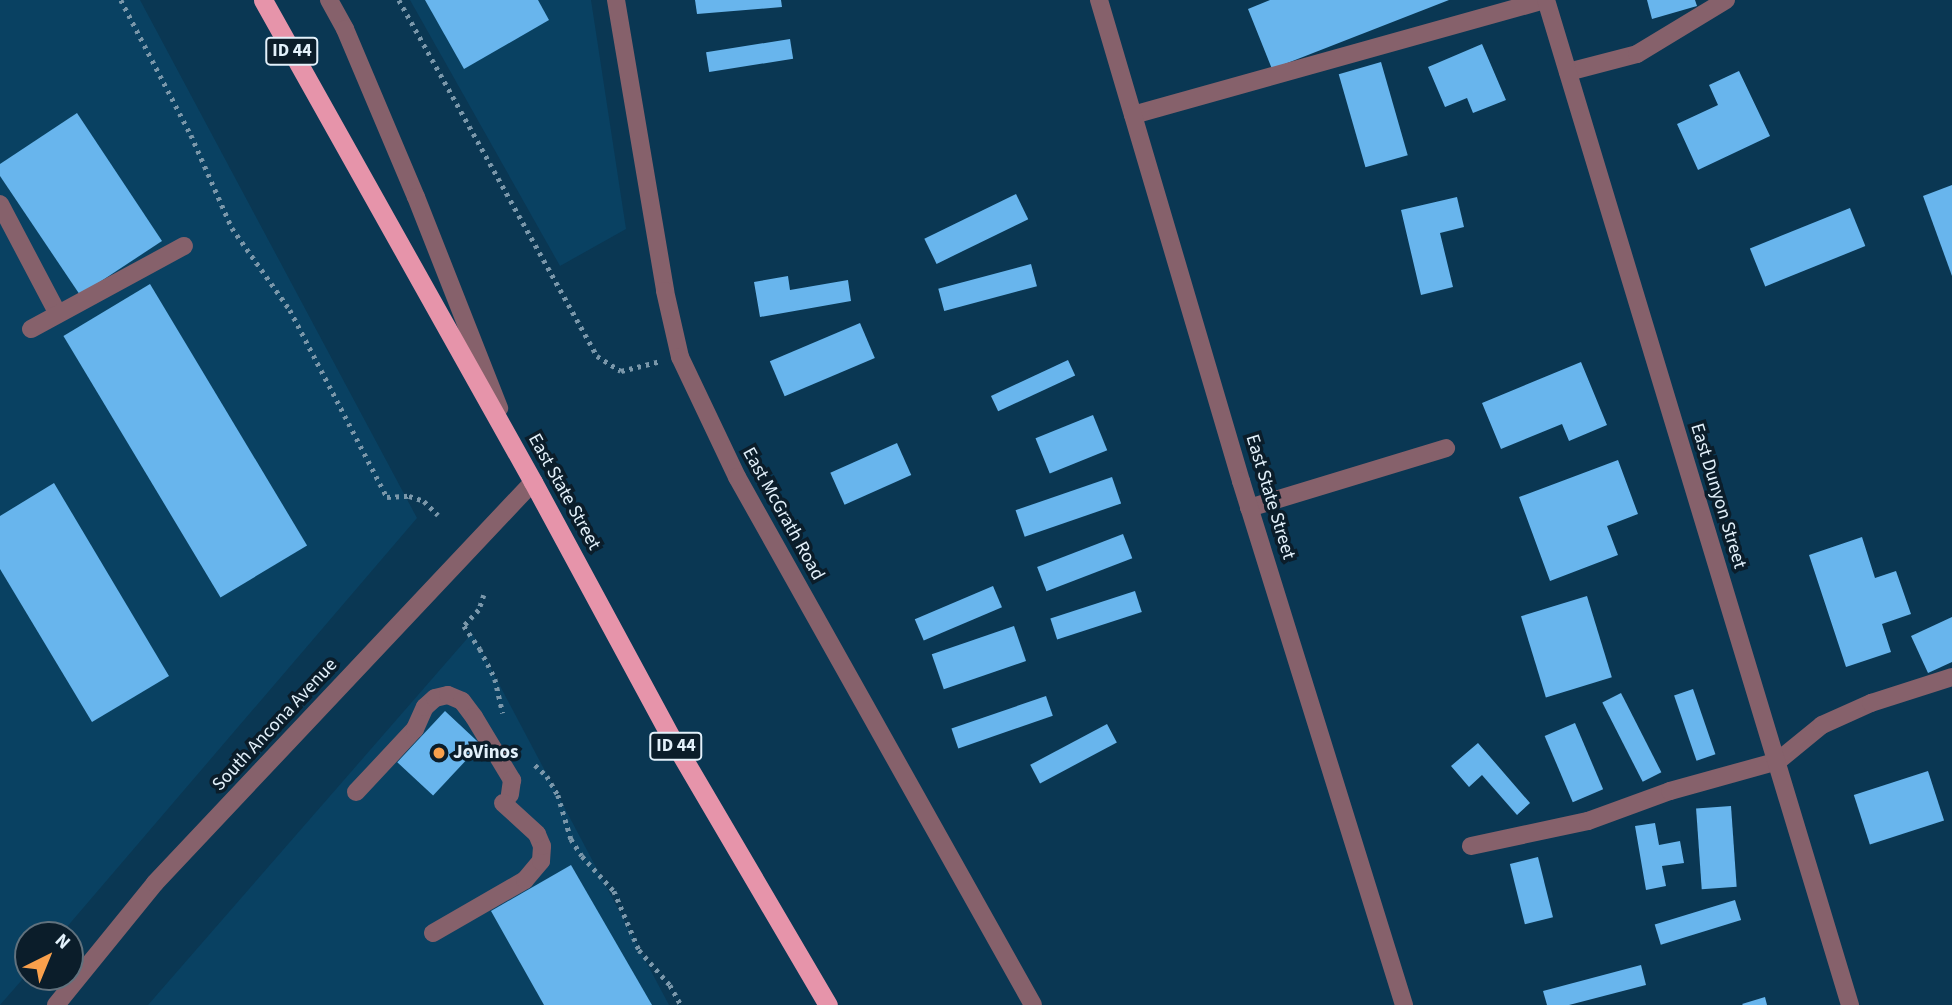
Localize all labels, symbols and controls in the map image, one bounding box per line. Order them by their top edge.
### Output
road number: ID 44 [264,36,320,66]
street label: East Dunyon Street [1685,421,1751,571]
street label: East State Street [523,430,605,554]
street label: East State Street [1240,432,1300,562]
street label: East McGrath Road [737,444,829,584]
street label: South Ancona Avenue [208,654,342,796]
road number: ID 44 [648,732,704,760]
place label: JoVinos [453,742,518,764]
marker: JoVinos [431,745,447,761]
north arrow [14,921,84,991]
text: N [48,928,76,956]

